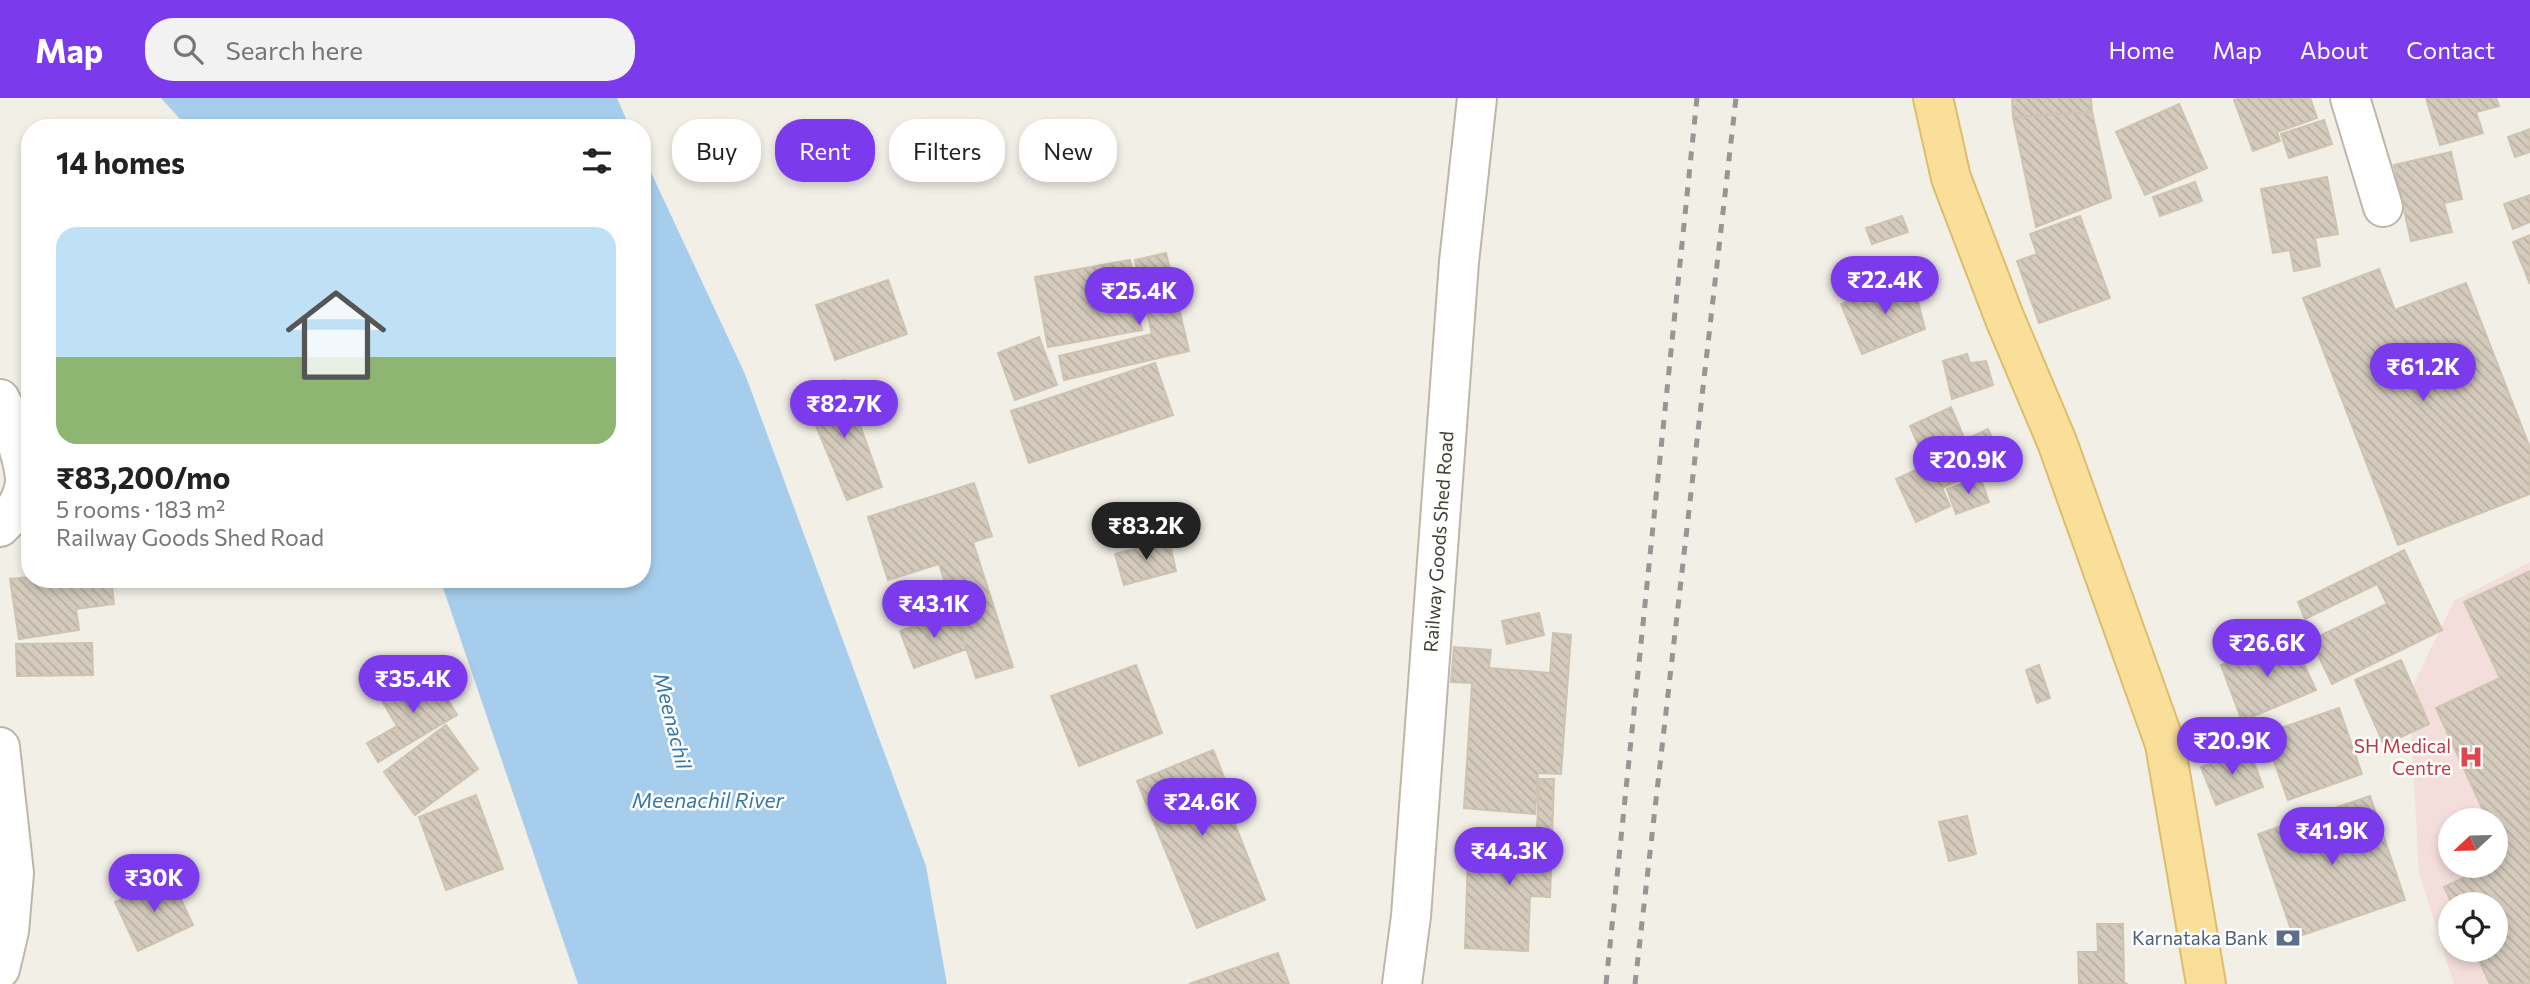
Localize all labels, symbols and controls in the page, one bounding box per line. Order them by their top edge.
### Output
search box [145,18,635,81]
text: Map [35,29,103,70]
icon: search [169,30,207,68]
text: Search here [225,34,363,65]
text: Home [2109,35,2175,64]
text: Map [2213,35,2262,64]
text: About [2300,35,2368,64]
text: Contact [2406,35,2495,64]
chip: Buy [672,119,761,182]
chip: Rent [775,119,875,182]
chip: Filters [889,119,1005,182]
chip: New [1019,119,1117,182]
icon: filters [578,142,616,180]
text: 14 homes [56,143,185,180]
pin: ₹22.4K [1828,256,1942,316]
text: ₹22.4K [1847,265,1923,293]
pin: ₹25.4K [1082,268,1196,327]
icon: home [273,272,399,398]
text: ₹25.4K [1101,276,1177,304]
pin: ₹61.2K [2366,344,2480,403]
text: ₹61.2K [2386,352,2460,380]
pin: ₹82.7K [787,380,901,440]
text: ₹82.7K [806,389,882,417]
street label: Railway Goods Shed Road [1418,430,1458,653]
pin: ₹20.9K [1911,436,2025,496]
text: ₹20.9K [1929,445,2007,473]
text: ₹83,200/mo [56,458,230,495]
text: 5 rooms · 183 m² [56,495,225,523]
pin: ₹83.2K [1089,503,1203,562]
text: ₹83.2K [1108,511,1184,539]
text: Railway Goods Shed Road [56,523,324,551]
pin: ₹43.1K [877,580,991,640]
text: ₹43.1K [898,589,970,617]
pin: ₹26.6K [2210,620,2324,679]
text: ₹26.6K [2228,628,2306,656]
pin: ₹35.4K [356,656,470,715]
text: ₹35.4K [375,664,451,692]
water label: Meenachil [649,670,698,772]
pin: ₹20.9K [2175,718,2289,777]
text: ₹20.9K [2193,726,2271,754]
place label: SH Medical Centre [2354,734,2451,779]
hospital icon: SH Medical Centre [2457,743,2485,771]
pin: ₹24.6K [1145,778,1259,838]
water label: Meenachil River [632,787,785,812]
text: ₹24.6K [1163,787,1241,815]
pin: ₹41.9K [2275,808,2389,867]
north arrow [2438,808,2508,878]
map controls [2438,808,2508,962]
text: ₹41.9K [2295,816,2369,844]
pin: ₹44.3K [1452,828,1566,887]
text: ₹44.3K [1470,836,1548,864]
pin: ₹30K [113,854,195,914]
text: ₹30K [125,863,183,891]
button: locate [2438,892,2508,962]
bank icon: Karnataka Bank [2274,924,2302,952]
place label: Karnataka Bank [2132,926,2268,949]

